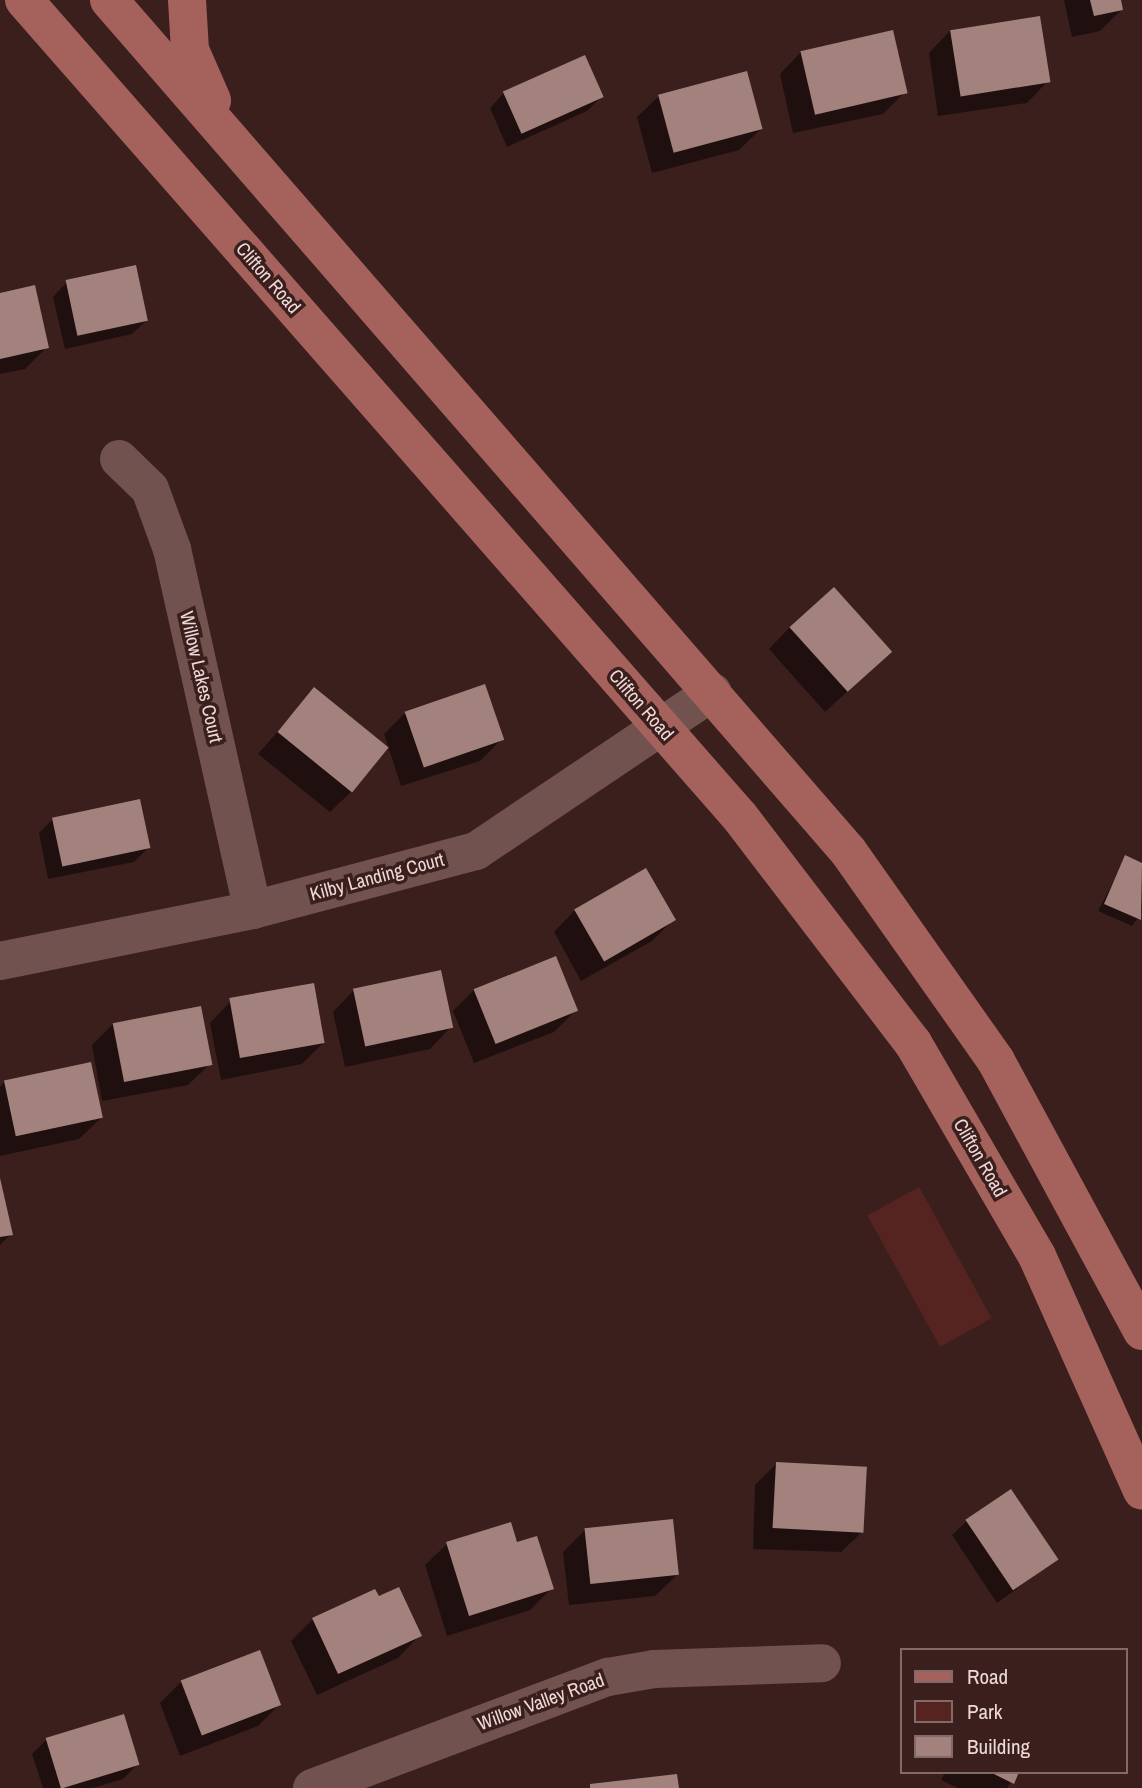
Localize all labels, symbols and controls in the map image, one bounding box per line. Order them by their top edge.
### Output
street label: Clifton Road [231,238,305,318]
street label: Willow Lakes Court [175,609,227,745]
street label: Clifton Road [604,665,678,745]
street label: Kilby Landing Court [308,848,446,906]
street label: Clifton Road [948,1115,1012,1201]
legend [900,1648,1128,1774]
text: Road [967,1662,1008,1691]
street label: Willow Valley Road [475,1669,607,1735]
text: Park [967,1697,1002,1726]
text: Building [967,1732,1030,1761]

